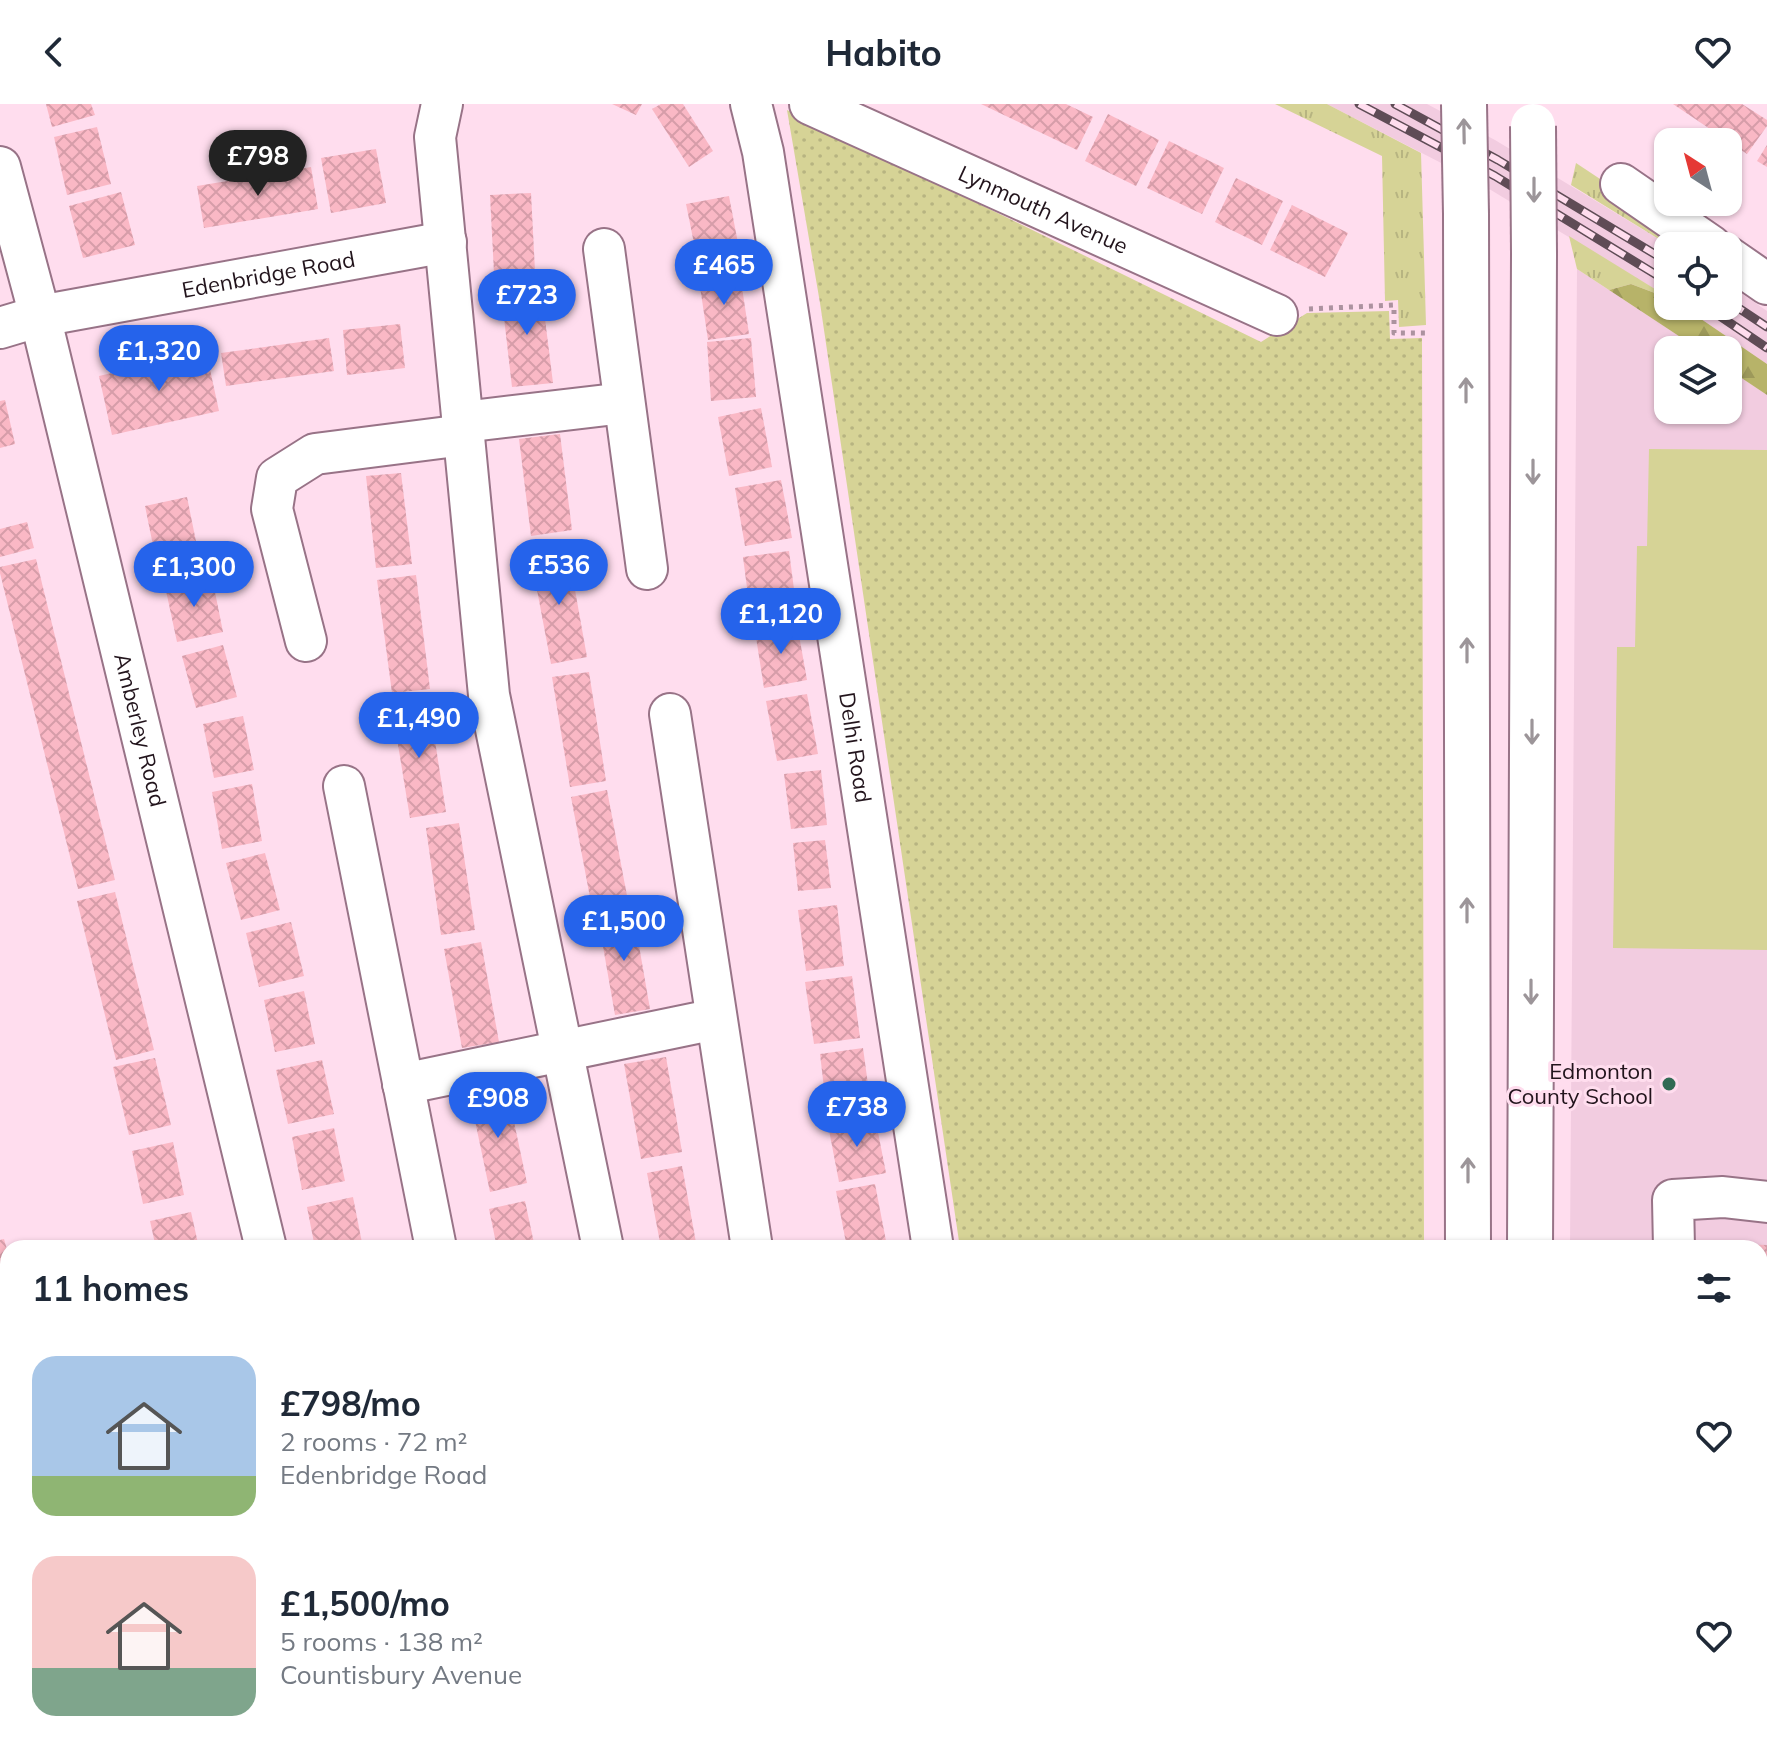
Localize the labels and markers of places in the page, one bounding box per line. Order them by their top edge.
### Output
pin: £798 [211,130,305,198]
pin: £465 [677,239,771,307]
pin: £723 [480,269,574,337]
pin: £1,320 [94,325,224,393]
pin: £536 [512,539,606,607]
pin: £1,300 [129,541,259,609]
pin: £1,120 [716,588,846,656]
pin: £1,490 [354,692,484,760]
pin: £1,500 [559,895,689,963]
place label: Edmonton County School [1507,1057,1653,1110]
pin: £908 [451,1072,545,1140]
marker: Edmonton County School [1660,1075,1678,1093]
pin: £738 [810,1081,904,1149]

